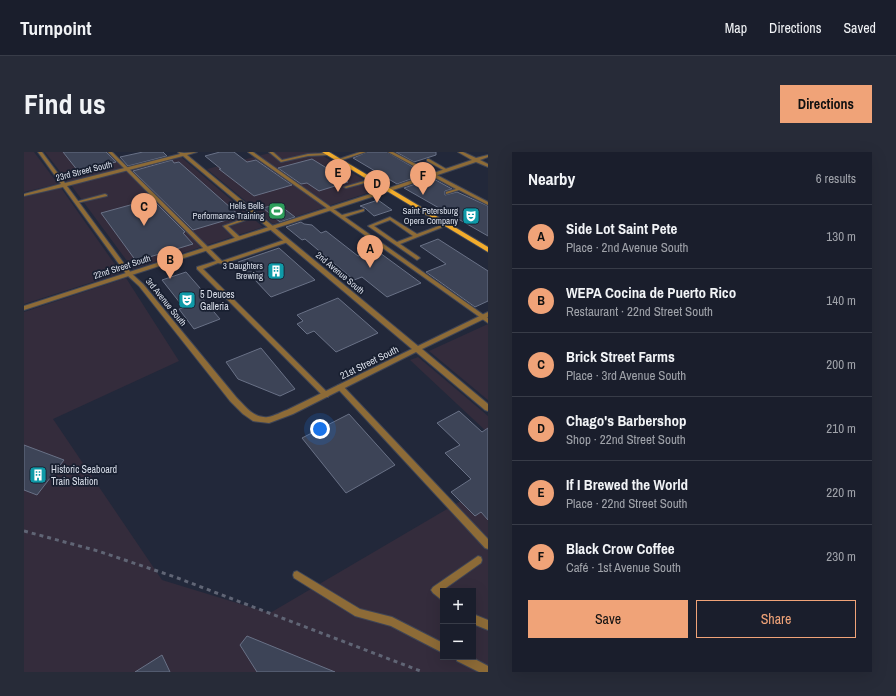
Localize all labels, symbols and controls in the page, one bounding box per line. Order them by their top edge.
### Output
text: Turnpoint [20,15,92,41]
text: Map [725,19,747,37]
text: Directions [769,19,821,37]
text: Saved [843,19,876,37]
text: Find us [24,85,106,123]
button: Directions [780,85,872,123]
street label: 23rd Street South [54,158,114,184]
pin: E [325,159,351,192]
pin: F [410,162,436,195]
text: Nearby [528,167,575,190]
pin: D [364,170,390,203]
text: 6 results [816,170,856,187]
pin: C [131,193,157,226]
place label: Hells Bells Performance Training [193,200,265,222]
sports icon: Hells Bells Performance Training [267,201,287,221]
place label: Saint Petersburg Opera Company [403,205,459,227]
theatre icon: Saint Petersburg Opera Company [461,206,481,226]
text: Side Lot Saint Pete [566,218,677,239]
text: A [537,228,545,245]
text: 130 m [826,228,856,245]
pin: A [357,235,383,268]
text: Place · 2nd Avenue South [566,239,689,256]
pin: B [157,246,183,279]
street label: 2nd Avenue South [313,249,367,297]
street label: 22nd Street South [92,252,152,282]
place label: 3 Daughters Brewing [223,260,264,282]
building icon: 3 Daughters Brewing [266,261,286,281]
street label: 3rd Avenue South [143,275,189,329]
text: WEPA Cocina de Puerto Rico [566,282,736,303]
place label: 5 Deuces Galleria [200,288,235,313]
theatre icon: 5 Deuces Galleria [177,290,197,310]
text: B [537,292,545,309]
text: 140 m [826,292,856,309]
text: Restaurant · 22nd Street South [566,303,713,320]
street label: 21st Street South [338,343,401,382]
text: Brick Street Farms [566,346,675,367]
text: C [537,356,545,373]
text: 200 m [826,356,856,373]
text: Place · 3rd Avenue South [566,367,686,384]
text: Chago's Barbershop [566,410,686,431]
your location [310,419,330,439]
text: D [537,420,545,437]
text: 210 m [826,420,856,437]
text: Shop · 22nd Street South [566,431,686,448]
place label: Historic Seaboard Train Station [51,463,117,488]
building icon: Historic Seaboard Train Station [28,465,48,485]
text: If I Brewed the World [566,474,688,495]
text: E [537,484,545,501]
text: 220 m [826,484,856,501]
text: Place · 22nd Street South [566,495,688,512]
text: Black Crow Coffee [566,538,675,559]
text: F [538,548,544,565]
text: 230 m [826,548,856,565]
text: Café · 1st Avenue South [566,559,681,576]
map controls [440,588,476,660]
button: + [440,588,476,624]
button: Save [528,600,688,638]
button: Share [696,600,856,638]
button: − [440,624,476,660]

